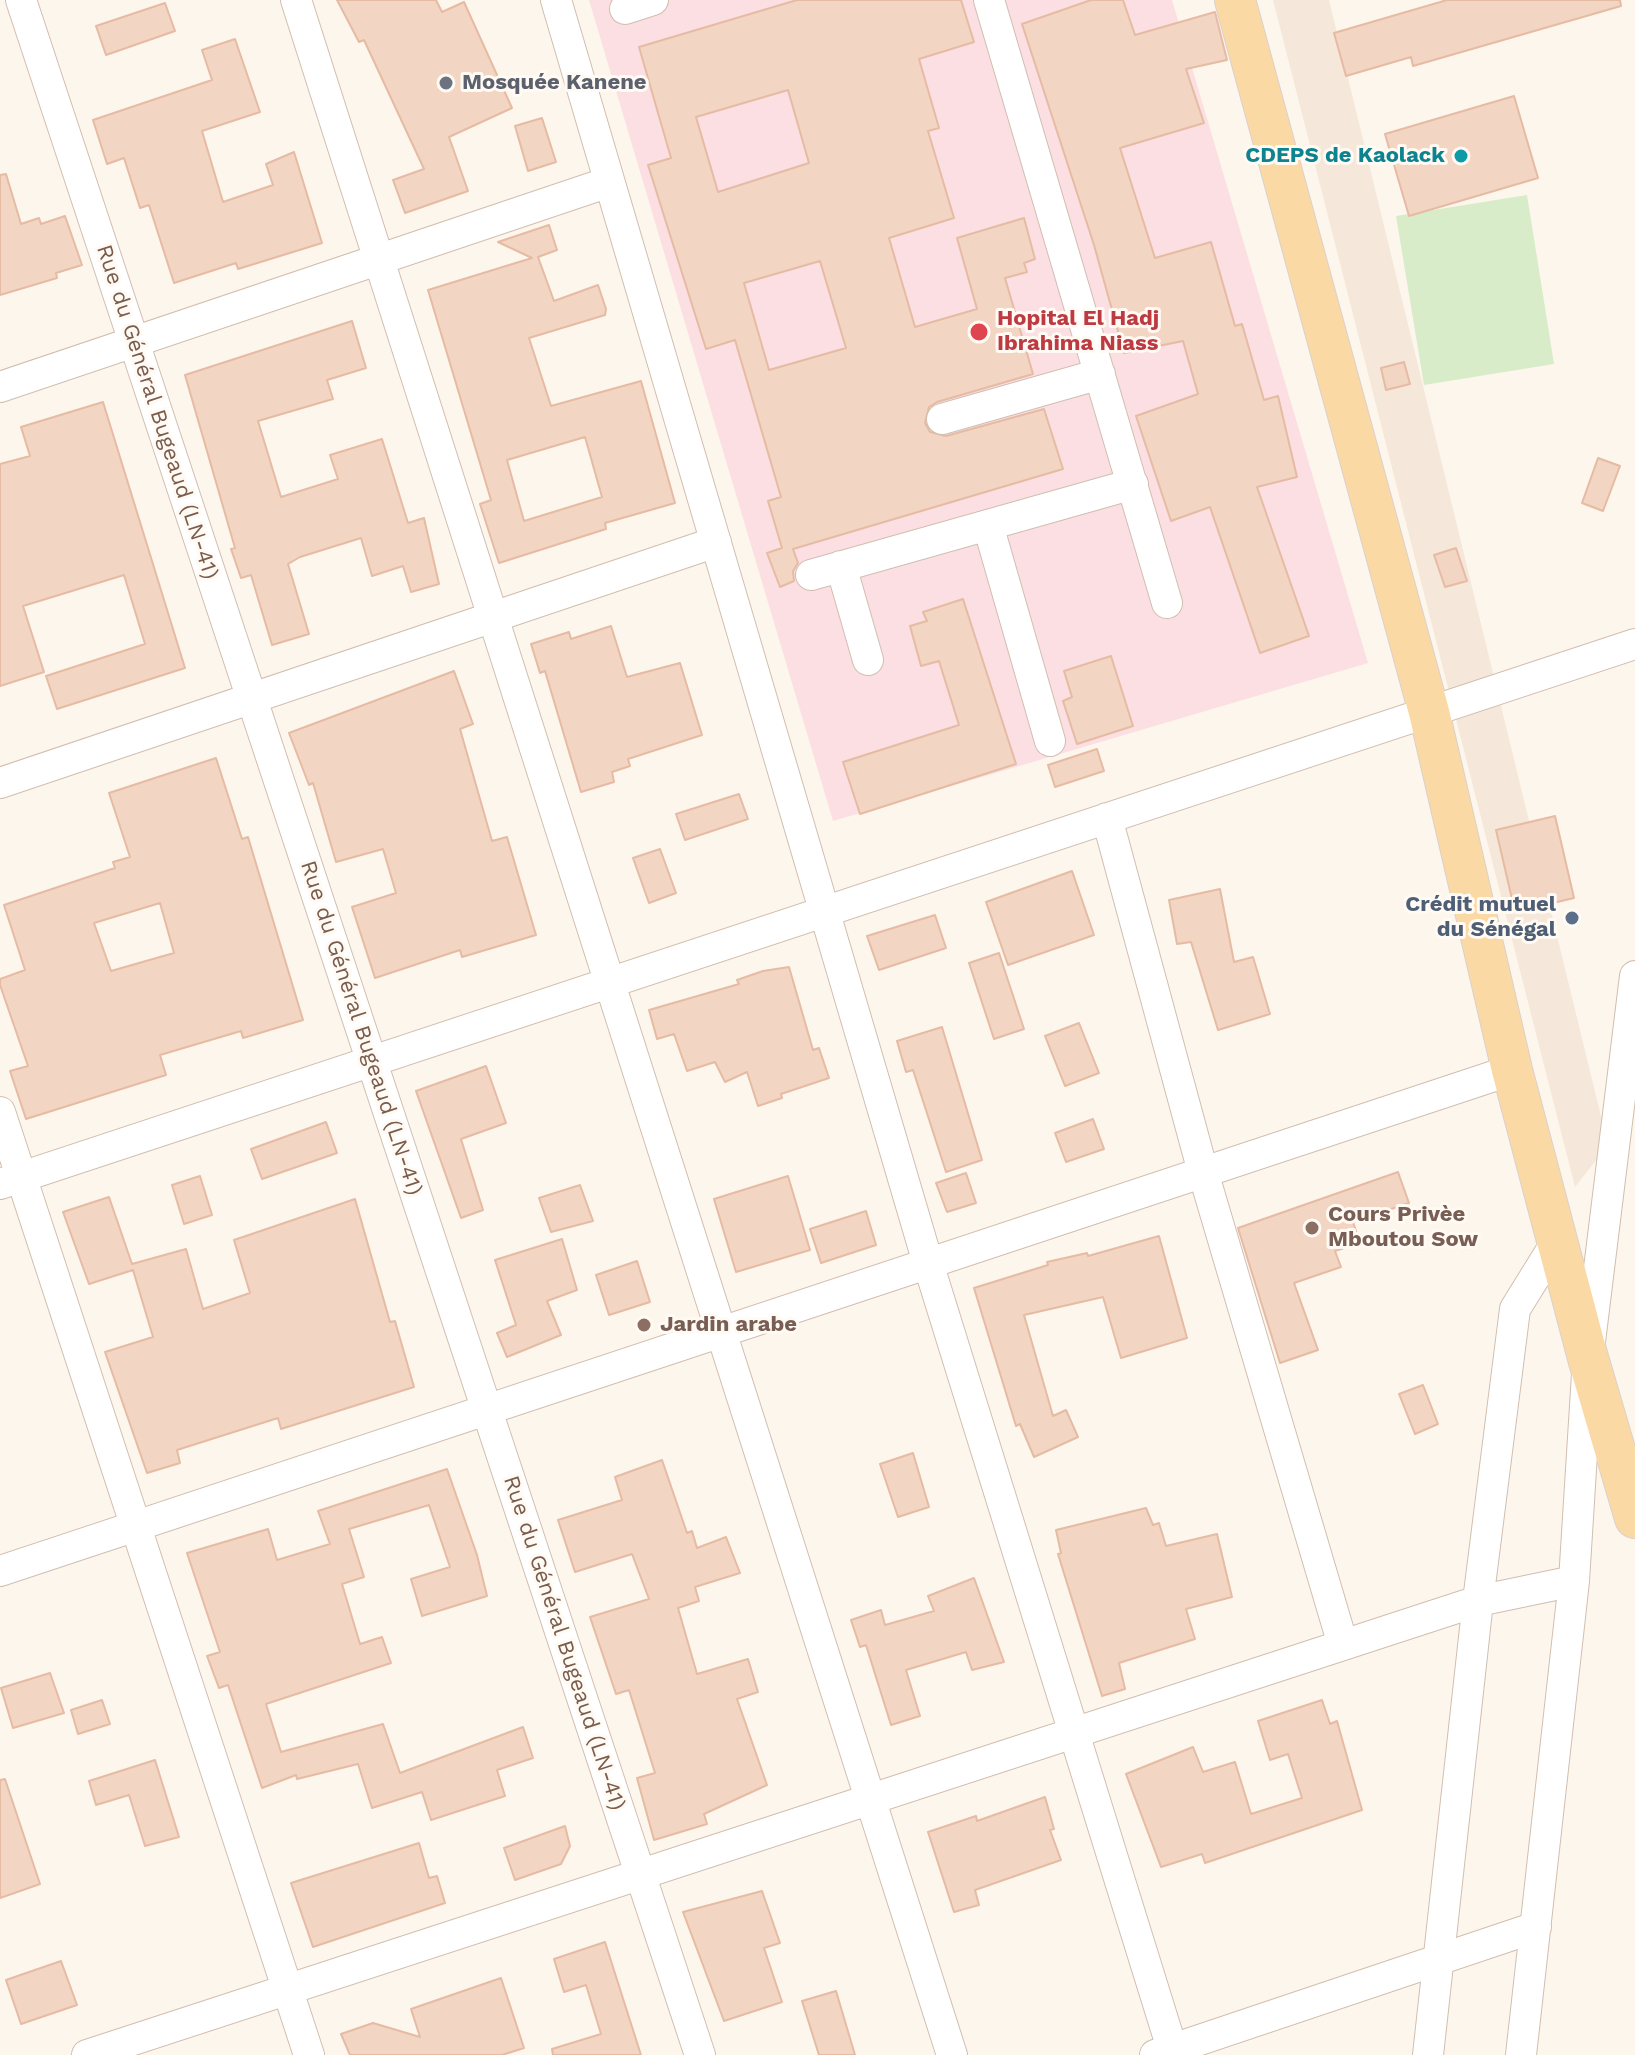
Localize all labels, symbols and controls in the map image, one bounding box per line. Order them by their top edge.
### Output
place label: Mosquée Kanene [462,70,647,96]
marker: Mosquée Kanene [437,74,455,92]
place label: CDEPS de Kaolack [1245,143,1445,169]
marker: CDEPS de Kaolack [1452,147,1470,165]
street label: Rue du Général Bugeaud (LN-41) [90,241,224,583]
place label: Hopital El Hadj Ibrahima Niass [997,306,1159,358]
marker: Hopital El Hadj Ibrahima Niass [968,321,990,343]
street label: Rue du Général Bugeaud (LN-41) [294,857,428,1199]
place label: Crédit mutuel du Sénégal [1405,892,1556,944]
marker: Crédit mutuel du Sénégal [1563,909,1581,927]
place label: Cours Privèe Mboutou Sow [1328,1202,1478,1254]
marker: Cours Privèe Mboutou Sow [1303,1219,1321,1237]
place label: Jardin arabe [660,1312,797,1338]
marker: Jardin arabe [635,1316,653,1334]
street label: Rue du Général Bugeaud (LN-41) [497,1472,631,1814]

